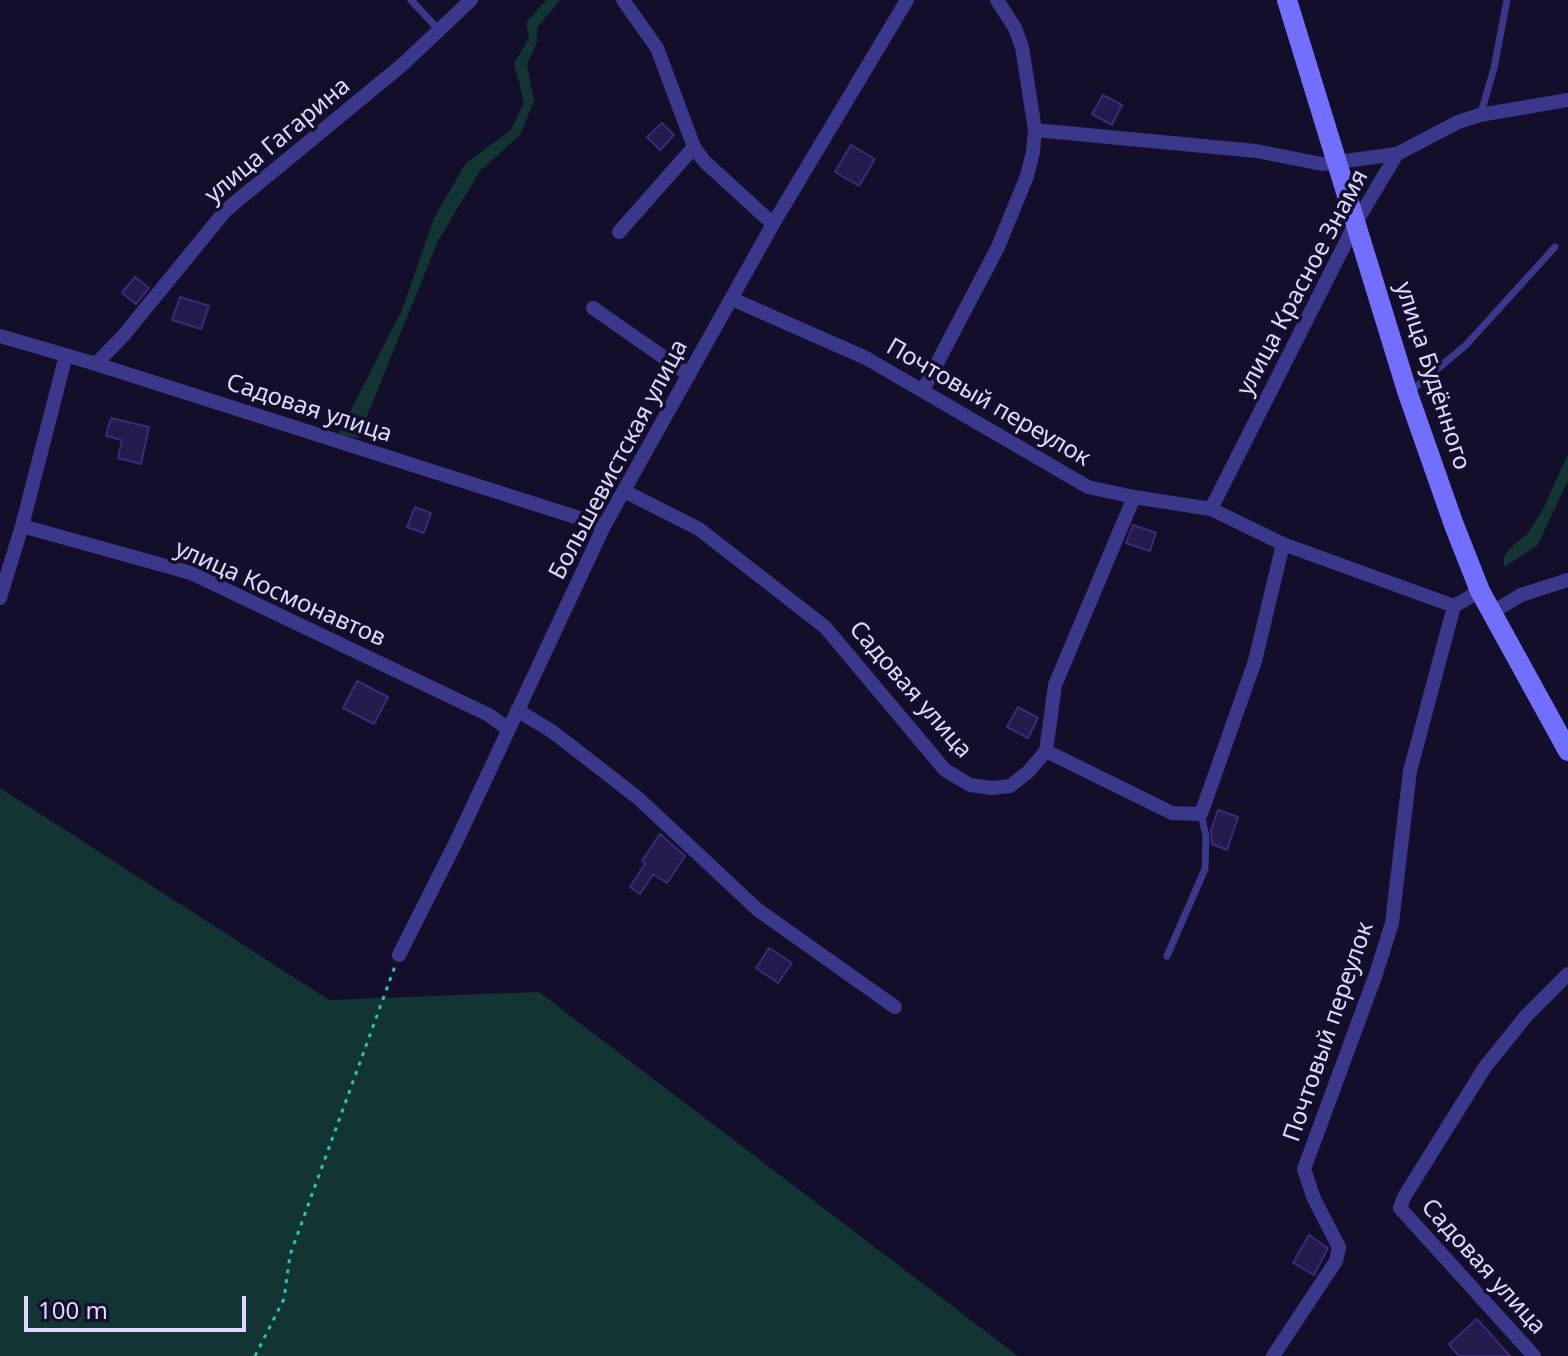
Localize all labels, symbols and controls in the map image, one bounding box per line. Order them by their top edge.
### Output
street label: улица Гагарина [200,72,356,210]
street label: улица Красное Знамя [1231,165,1375,401]
street label: улица Будённого [1388,278,1476,474]
street label: Почтовый переулок [881,333,1095,473]
street label: Большевистская улица [543,335,695,585]
street label: Садовая улица [223,369,395,449]
street label: улица Космонавтов [170,535,390,653]
street label: Садовая улица [843,615,977,765]
street label: Почтовый переулок [1278,918,1380,1146]
street label: Садовая улица [1415,1193,1551,1341]
scale bar [28,1280,250,1330]
text: 100 m [38,1293,108,1326]

